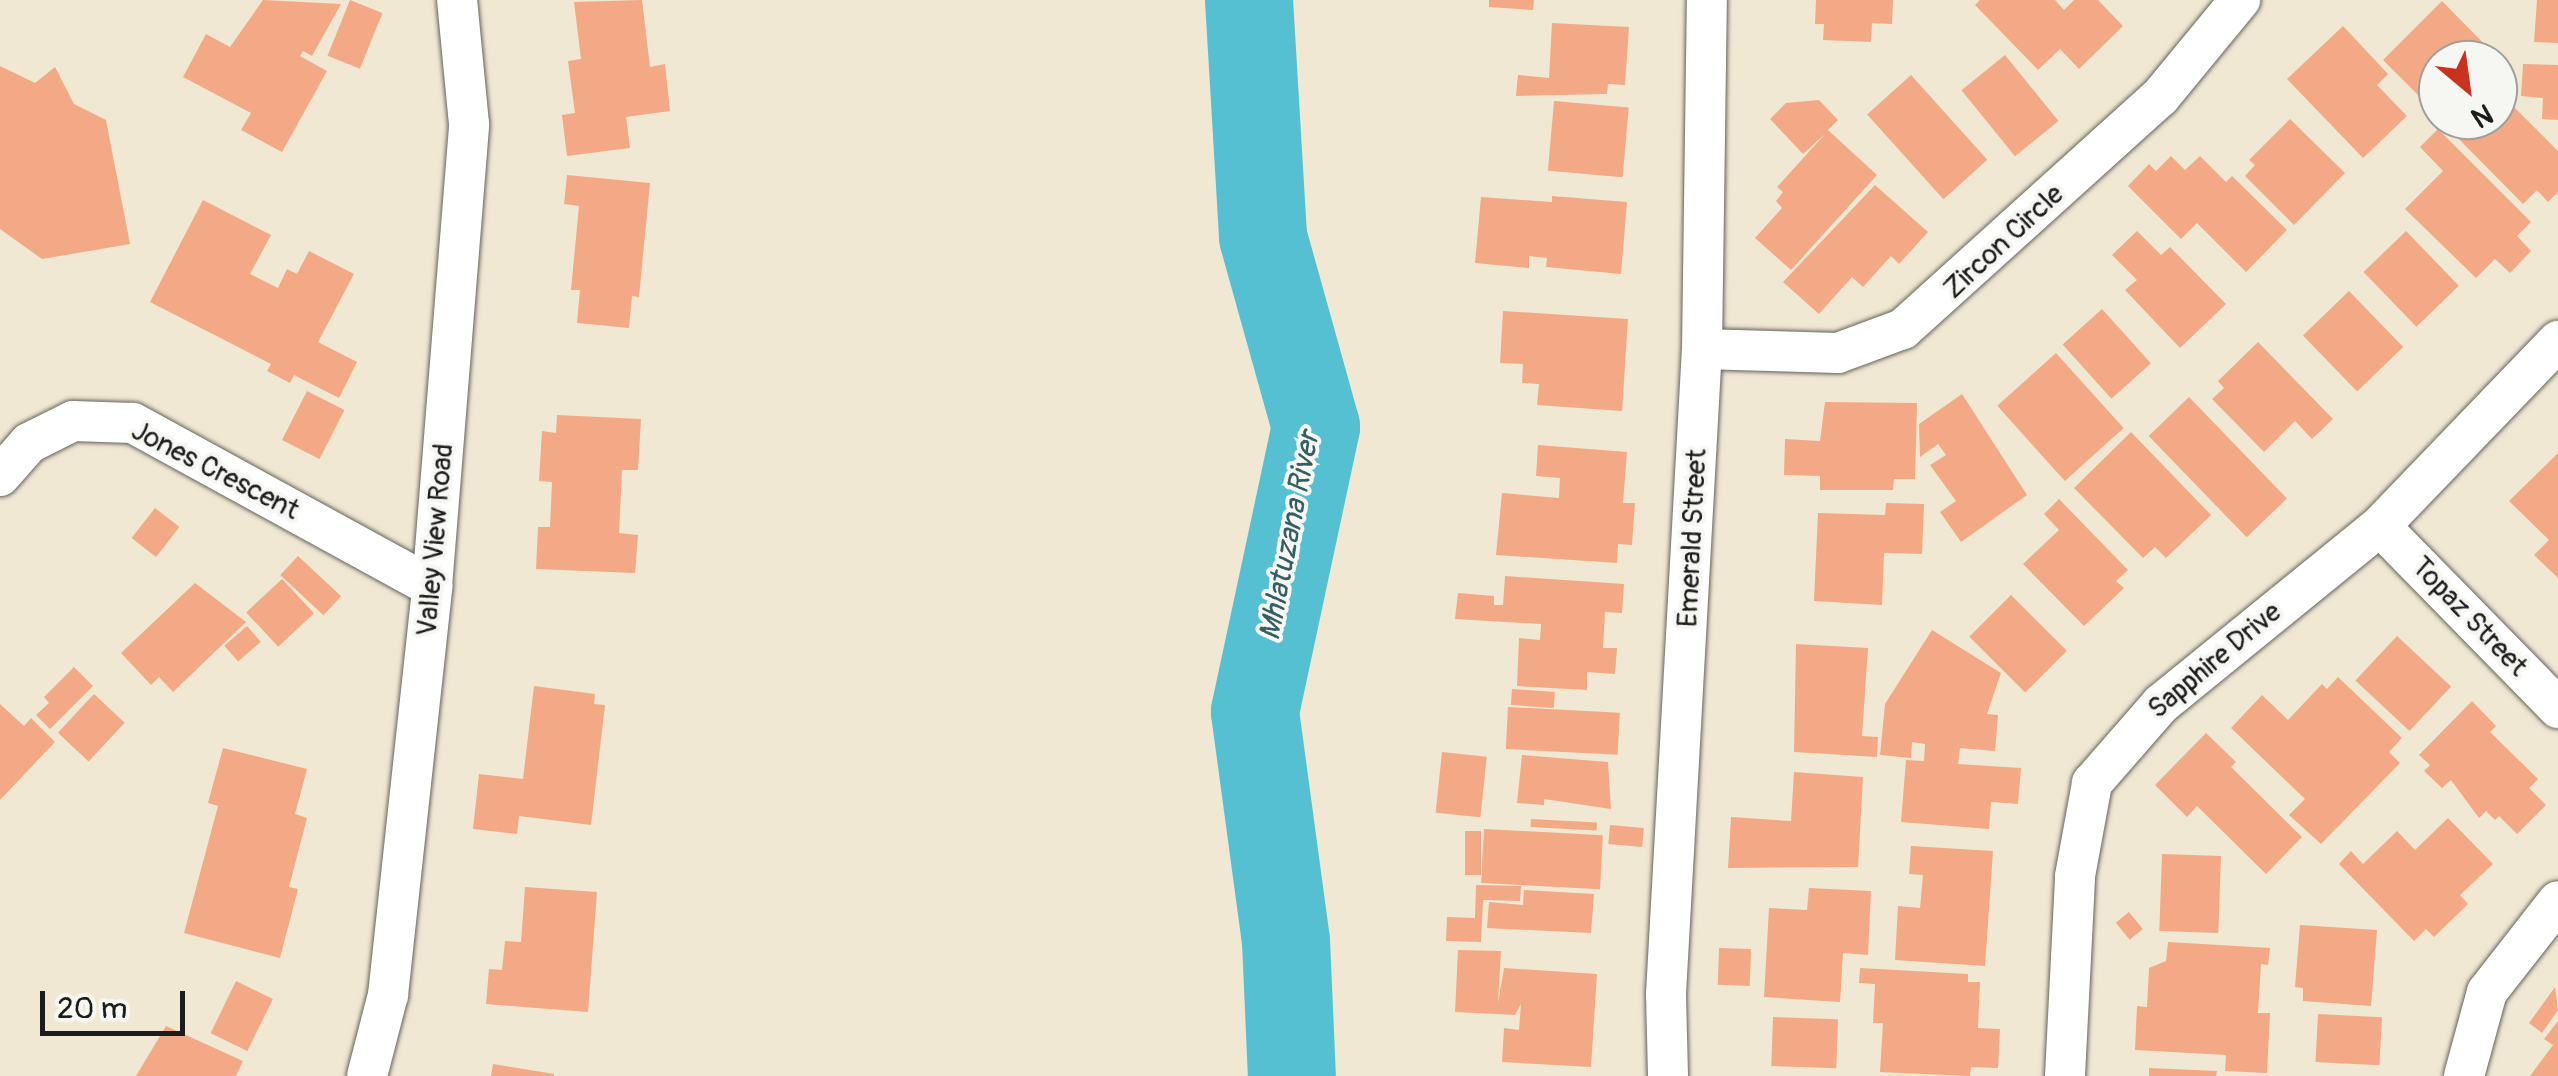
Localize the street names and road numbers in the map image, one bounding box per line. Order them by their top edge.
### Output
street label: Zircon Circle [1937,178,2071,306]
street label: Jones Crescent [126,414,304,528]
street label: Valley View Road [411,442,461,638]
street label: Emerald Street [1672,448,1714,628]
street label: Topaz Street [2404,551,2534,683]
street label: Sapphire Drive [2142,596,2288,726]

